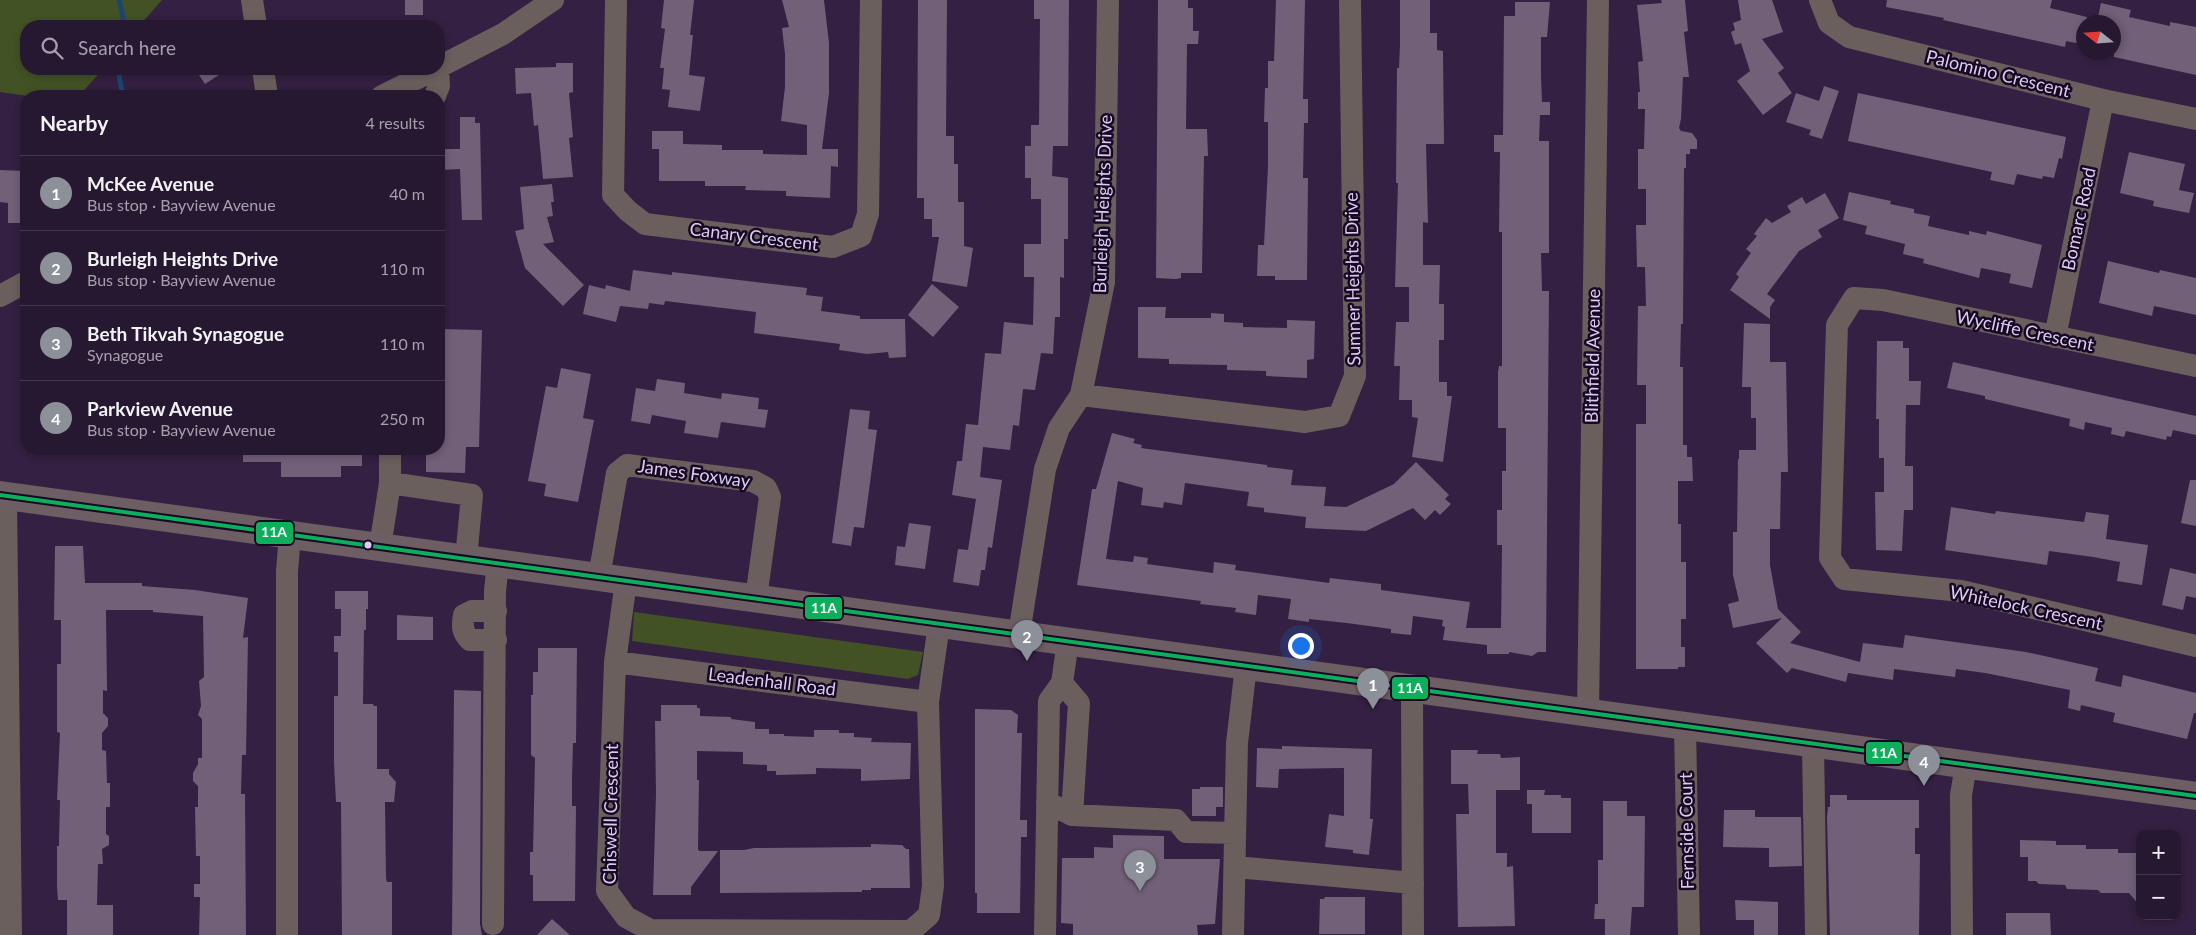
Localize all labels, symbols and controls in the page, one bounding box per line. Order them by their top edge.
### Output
north arrow [2076,15,2121,60]
search box [20,20,445,75]
icon: search [38,34,66,62]
text: Search here [78,36,176,59]
street label: Palomino Crescent [1924,44,2073,102]
text: Nearby [40,110,108,135]
text: 4 results [365,113,425,132]
street label: Burleigh Heights Drive [1088,114,1116,294]
street label: Bomarc Road [2056,165,2100,272]
text: McKee Avenue [87,172,214,195]
text: 1 [51,184,61,203]
text: 40 m [389,184,425,203]
street label: Sumner Heights Drive [1339,192,1365,366]
text: Bus stop · Bayview Avenue [87,195,276,214]
street label: Canary Crescent [688,217,820,255]
text: Burleigh Heights Drive [87,247,278,270]
text: 2 [51,259,61,278]
text: 110 m [380,259,425,278]
text: Bus stop · Bayview Avenue [87,270,276,289]
street label: Blithfield Avenue [1580,289,1604,423]
street label: Wycliffe Crescent [1954,305,2097,355]
text: Beth Tikvah Synagogue [87,322,284,345]
text: 3 [51,334,61,353]
text: 110 m [380,334,425,353]
text: Synagogue [87,345,163,364]
text: Parkview Avenue [87,397,233,420]
text: 4 [51,409,61,428]
text: 250 m [380,409,425,428]
text: Bus stop · Bayview Avenue [87,420,276,439]
street label: James Foxway [637,454,752,492]
line badge: 11A [255,521,294,545]
text: 11A [261,523,287,540]
unlabelled marker [363,540,373,550]
street label: Whitelock Crescent [1948,580,2105,634]
line badge: 11A [804,596,843,620]
text: 11A [811,599,837,616]
pin: 2 [1011,620,1043,661]
your location [1288,633,1314,659]
street label: Leadenhall Road [707,662,837,700]
pin: 1 [1357,668,1389,709]
line badge: 11A [1391,676,1429,700]
text: 11A [1397,679,1423,696]
line badge: 11A [1865,741,1903,765]
street label: Chiswell Crescent [598,743,622,884]
text: 11A [1871,744,1897,761]
pin: 4 [1908,745,1940,786]
street label: Fernside Court [1674,772,1698,890]
map controls [2136,830,2181,920]
button: + [2136,830,2181,875]
pin: 3 [1124,850,1156,891]
button: − [2136,875,2181,920]

